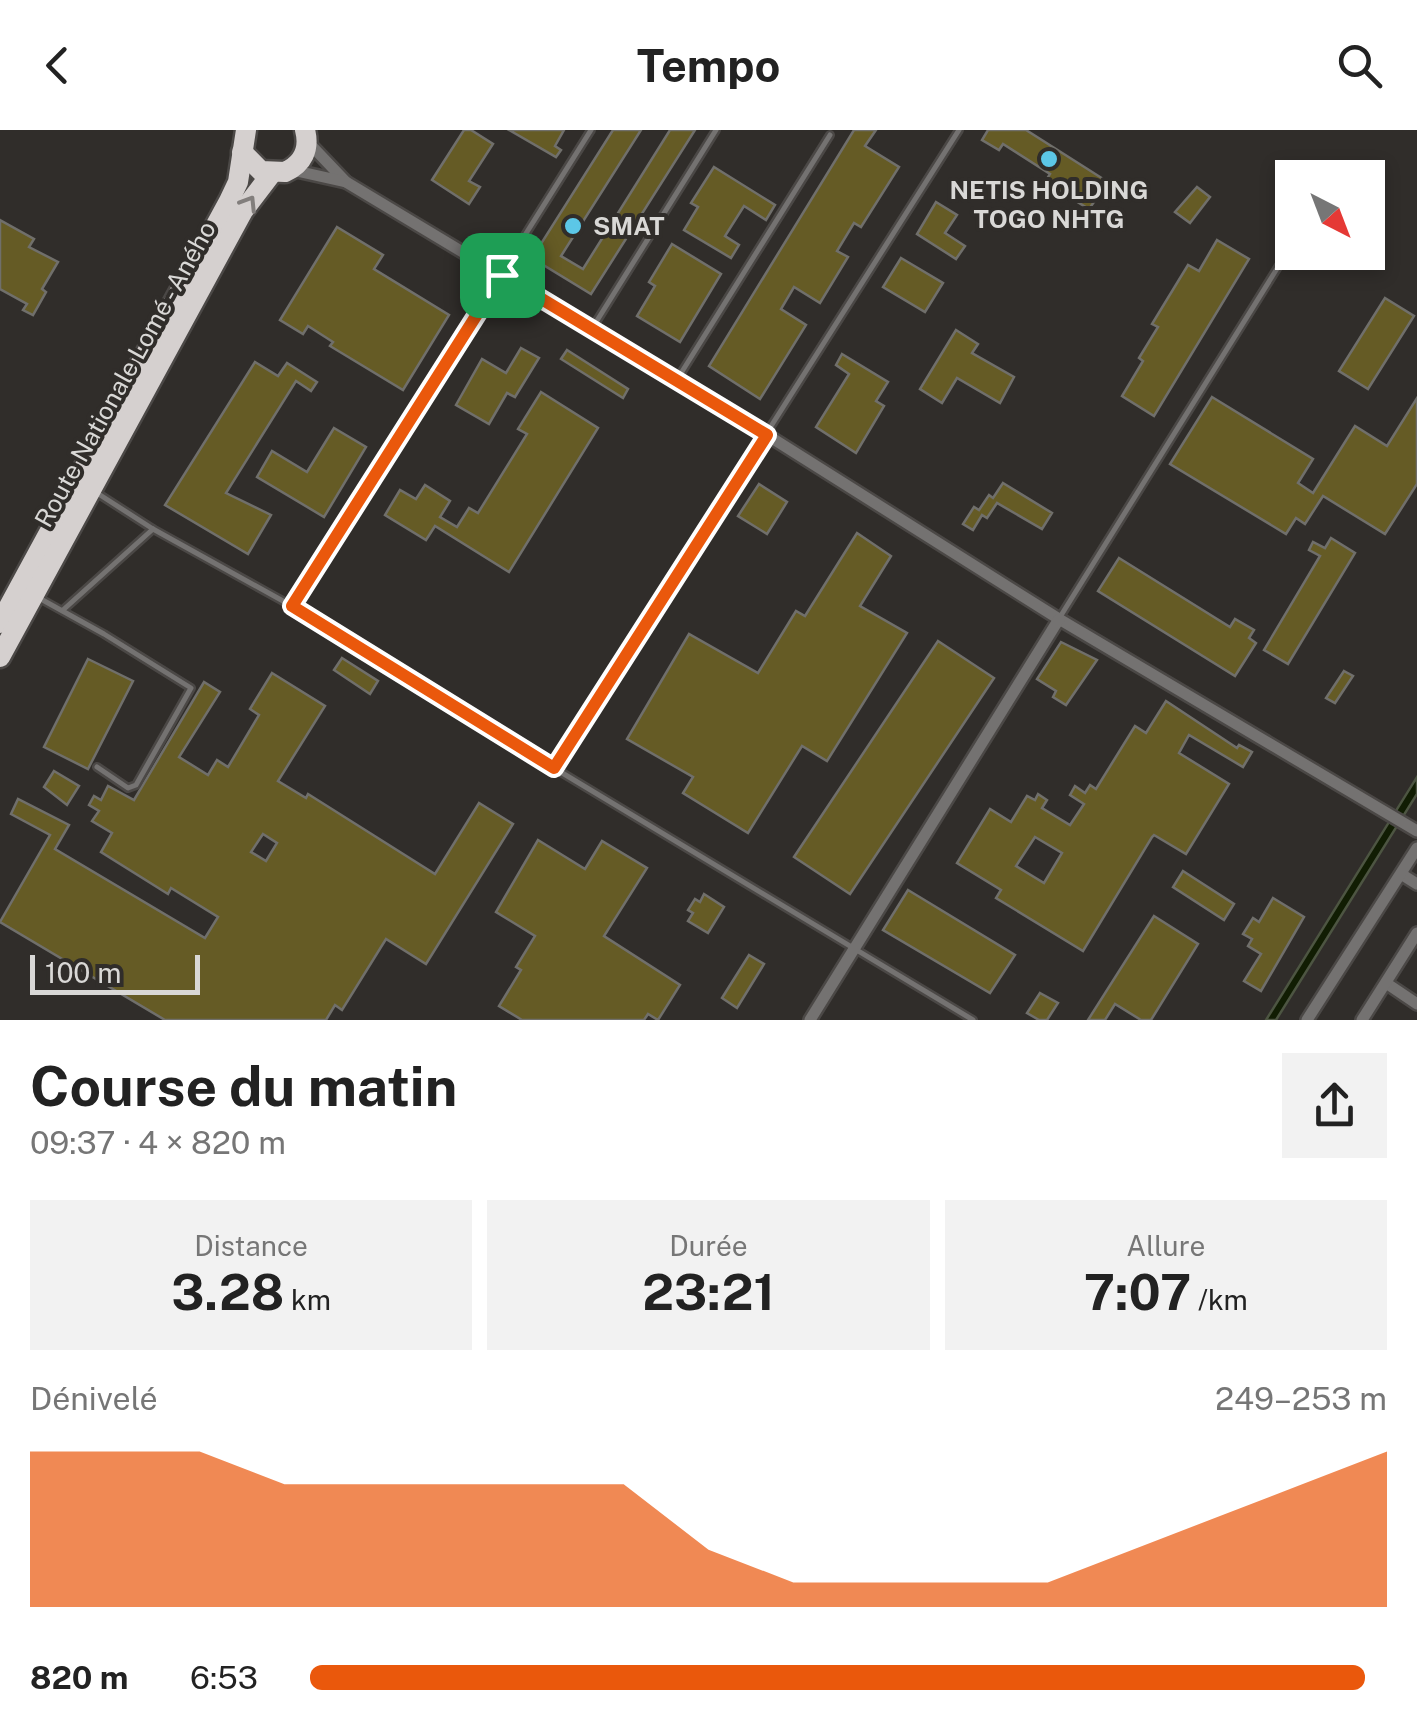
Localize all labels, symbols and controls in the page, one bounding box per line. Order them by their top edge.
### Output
icon: back [30,38,85,93]
icon: search [1332,38,1387,93]
text: Tempo [637,39,780,92]
marker: NETIS HOLDING TOGO NHTG [1038,148,1060,170]
north arrow [1275,160,1385,270]
map controls [1275,160,1385,270]
place label: NETIS HOLDING TOGO NHTG [950,175,1148,234]
one-way arrow [237,196,256,214]
place label: SMAT [593,211,665,241]
marker: SMAT [562,215,584,237]
street label: Route Nationale Lomé - Aného [28,216,222,532]
pin [460,233,545,318]
icon: arrive [475,248,530,303]
scale bar [30,950,200,994]
text: 100 m [45,956,122,989]
button: share [1282,1053,1387,1158]
text: Course du matin [30,1054,457,1118]
text: 09:37 · 4 × 820 m [30,1124,286,1161]
text: Distance [194,1229,308,1262]
text: Durée [669,1229,748,1262]
text: Allure [1126,1229,1205,1262]
text: 3.28 [171,1262,284,1321]
text: 23:21 [642,1262,775,1321]
text: 7:07 [1084,1262,1191,1321]
text: km [284,1283,331,1316]
text: /km [1191,1283,1248,1316]
text: Dénivelé [30,1380,158,1417]
text: 249–253 m [1215,1380,1387,1417]
text: 820 m [30,1659,128,1696]
text: 6:53 [190,1659,258,1696]

